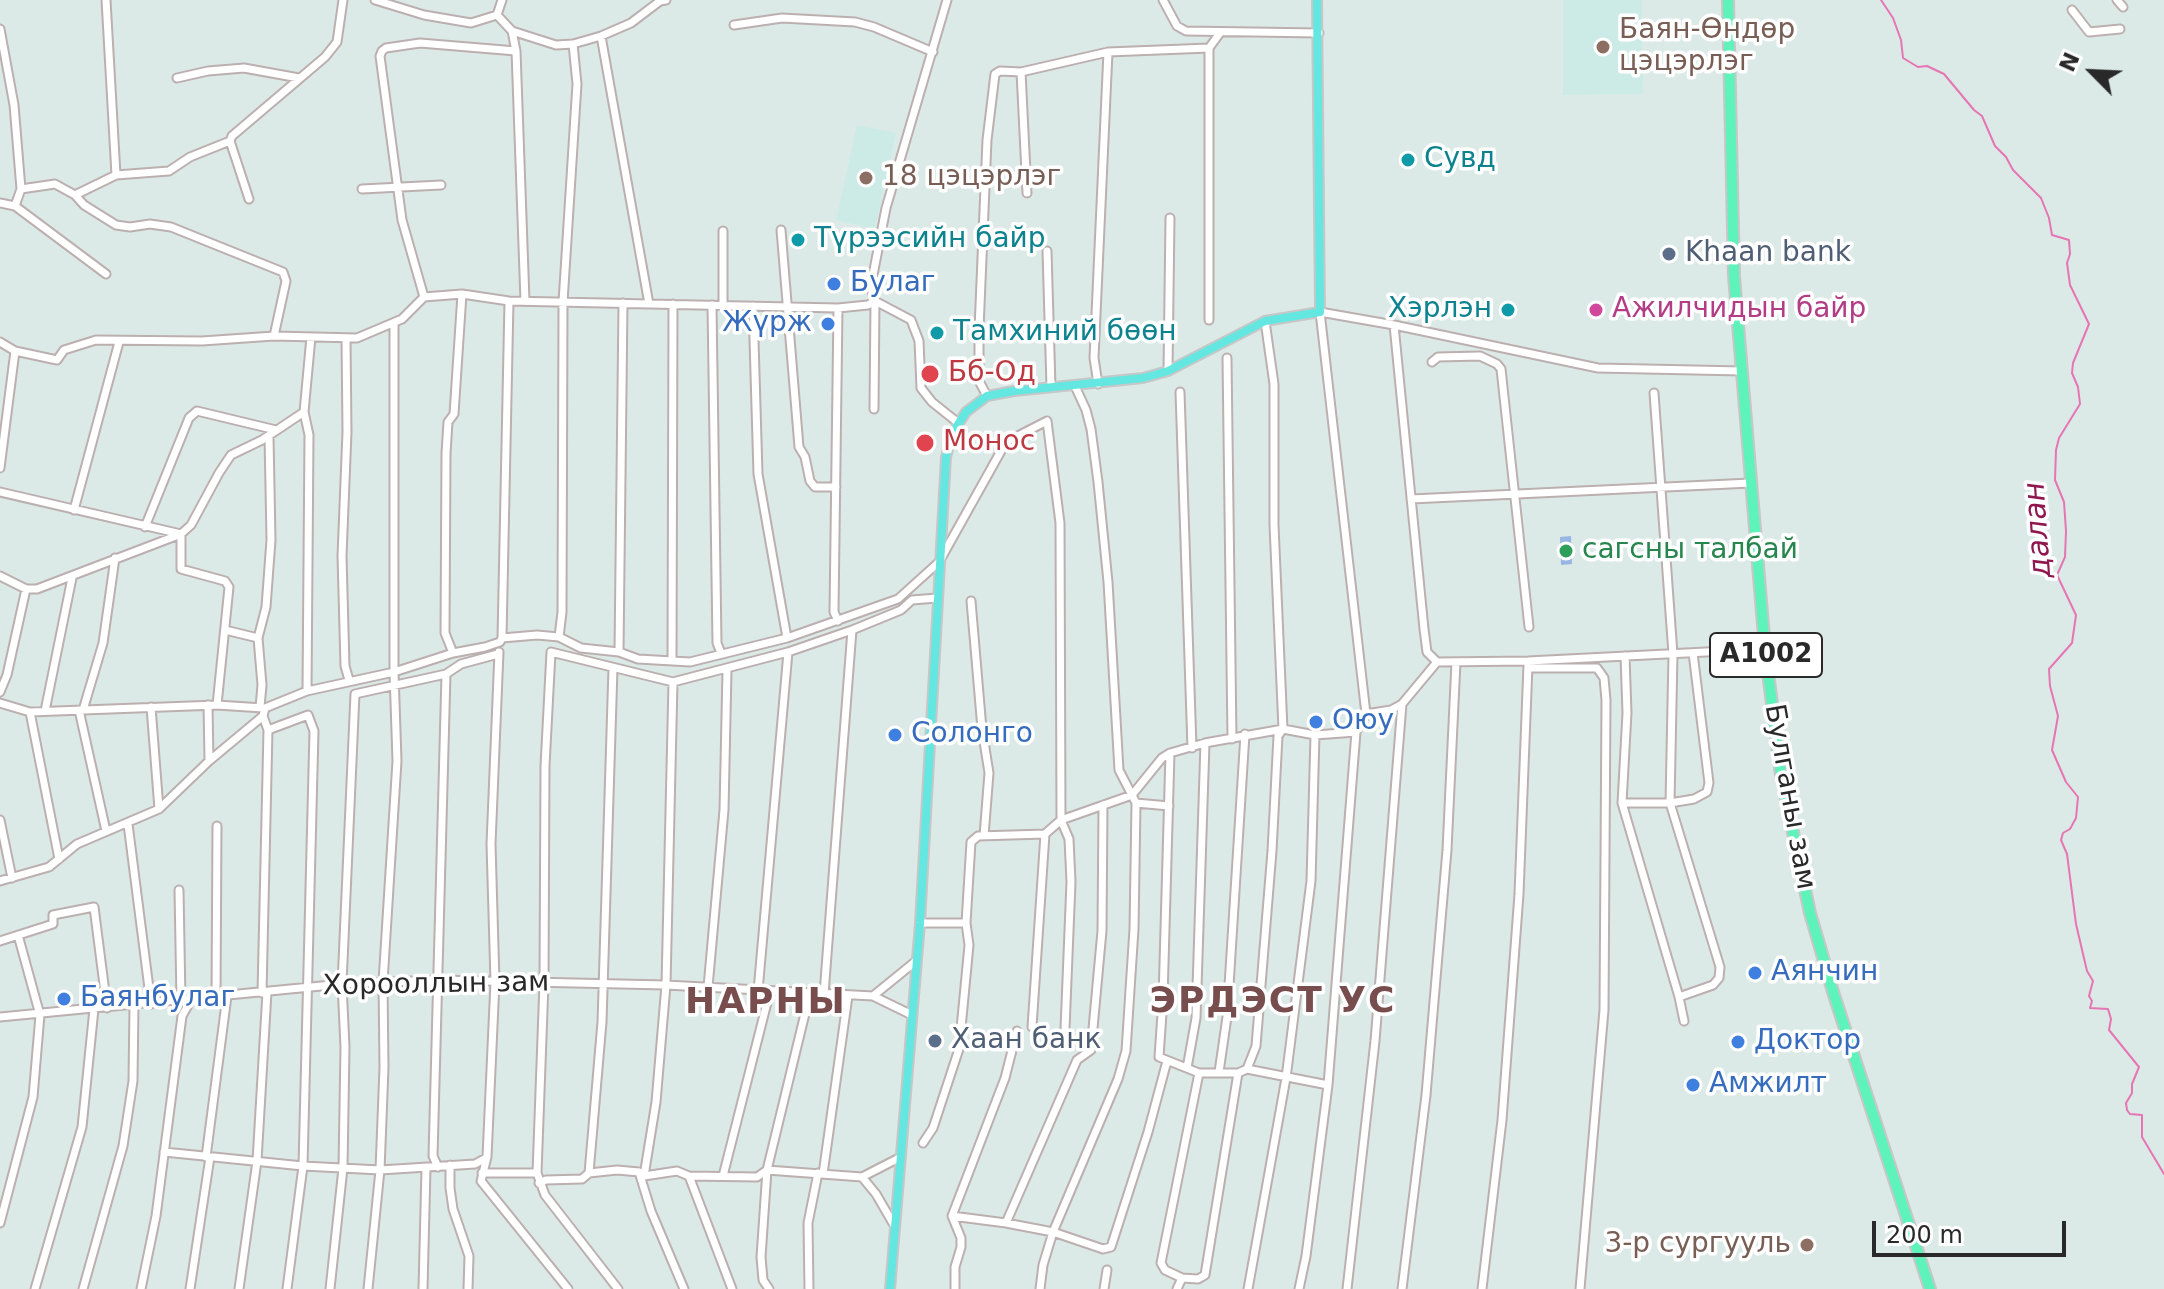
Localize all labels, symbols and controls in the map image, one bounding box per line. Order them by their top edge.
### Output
place label: Баян-Өндөр цэцэрлэг [1619,14,1795,80]
north arrow [2052,32,2132,112]
marker: Баян-Өндөр цэцэрлэг [1594,38,1612,56]
text: N [2054,49,2085,76]
place label: Сувд [1424,143,1496,177]
marker: Сувд [1399,151,1417,169]
place label: 18 цэцэрлэг [882,161,1061,195]
marker: 18 цэцэрлэг [857,169,875,187]
place label: Түрээсийн байр [814,223,1046,257]
marker: Түрээсийн байр [789,231,807,249]
place label: Khaan bank [1685,237,1851,271]
marker: Khaan bank [1660,245,1678,263]
place label: Булаг [850,267,936,301]
marker: Булаг [825,275,843,293]
place label: Хэрлэн [1388,293,1492,327]
place label: Ажилчидын байр [1612,293,1866,327]
marker: Хэрлэн [1499,301,1517,319]
marker: Ажилчидын байр [1587,301,1605,319]
place label: Жүрж [722,307,812,341]
marker: Жүрж [819,315,837,333]
place label: Тамхиний бөөн [953,316,1177,350]
marker: Тамхиний бөөн [928,324,946,342]
place label: Бб-Од [948,357,1036,391]
marker: Бб-Од [919,363,941,385]
place label: Монос [943,426,1035,460]
marker: Монос [914,432,936,454]
water label: далан [2018,481,2060,579]
place label: сагсны талбай [1582,534,1798,568]
marker: сагсны талбай [1557,542,1575,560]
road number: A1002 [1710,633,1822,677]
street label: Булганы зам [1756,701,1822,893]
place label: Оюу [1332,705,1394,739]
marker: Оюу [1307,713,1325,731]
place label: Солонго [911,718,1033,752]
marker: Солонго [886,726,904,744]
place label: Аянчин [1771,956,1878,990]
marker: Аянчин [1746,964,1764,982]
street label: Хорооллын зам [322,966,550,1004]
district label: ЭРДЭСТ УС [1150,981,1396,1025]
place label: Баянбулаг [80,982,235,1016]
district label: НАРНЫ [685,982,847,1026]
marker: Баянбулаг [55,990,73,1008]
place label: Хаан банк [951,1024,1101,1058]
place label: Доктор [1754,1025,1861,1059]
marker: Хаан банк [926,1032,944,1050]
marker: Доктор [1729,1033,1747,1051]
place label: Амжилт [1709,1068,1827,1102]
marker: Амжилт [1684,1076,1702,1094]
scale bar [1876,1205,2070,1255]
text: 200 m [1886,1221,1963,1249]
place label: 3-р сургууль [1604,1228,1791,1262]
marker: 3-р сургууль [1798,1236,1816,1254]

